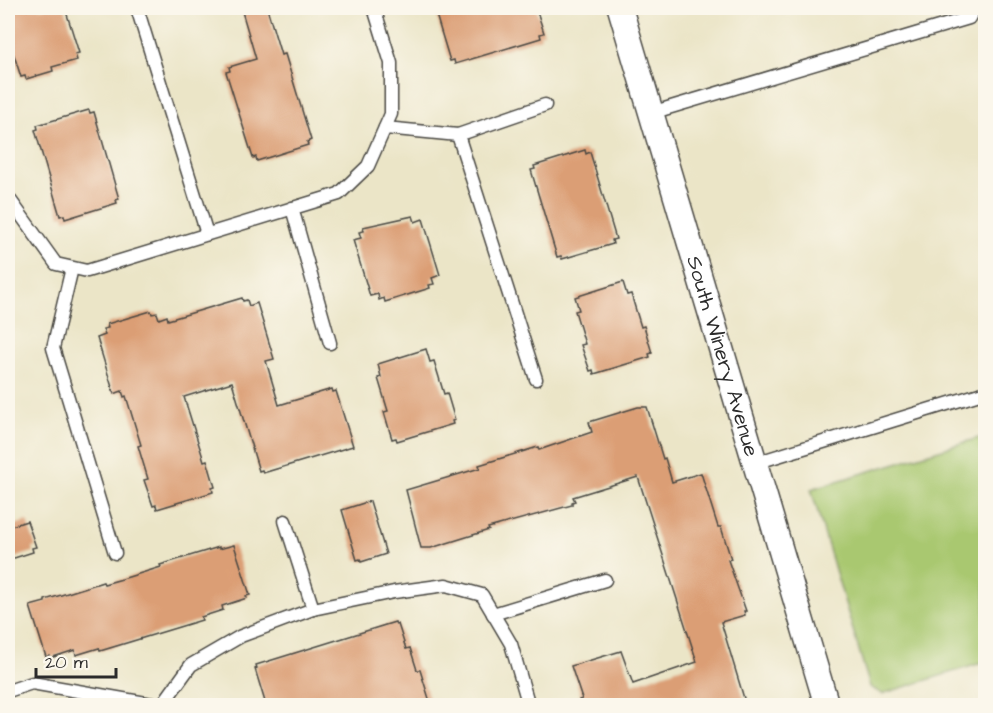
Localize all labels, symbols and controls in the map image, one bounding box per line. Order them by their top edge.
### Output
street label: South Winery Avenue [680,252,767,460]
scale bar [36,641,116,679]
text: 20 m [45,650,88,675]

